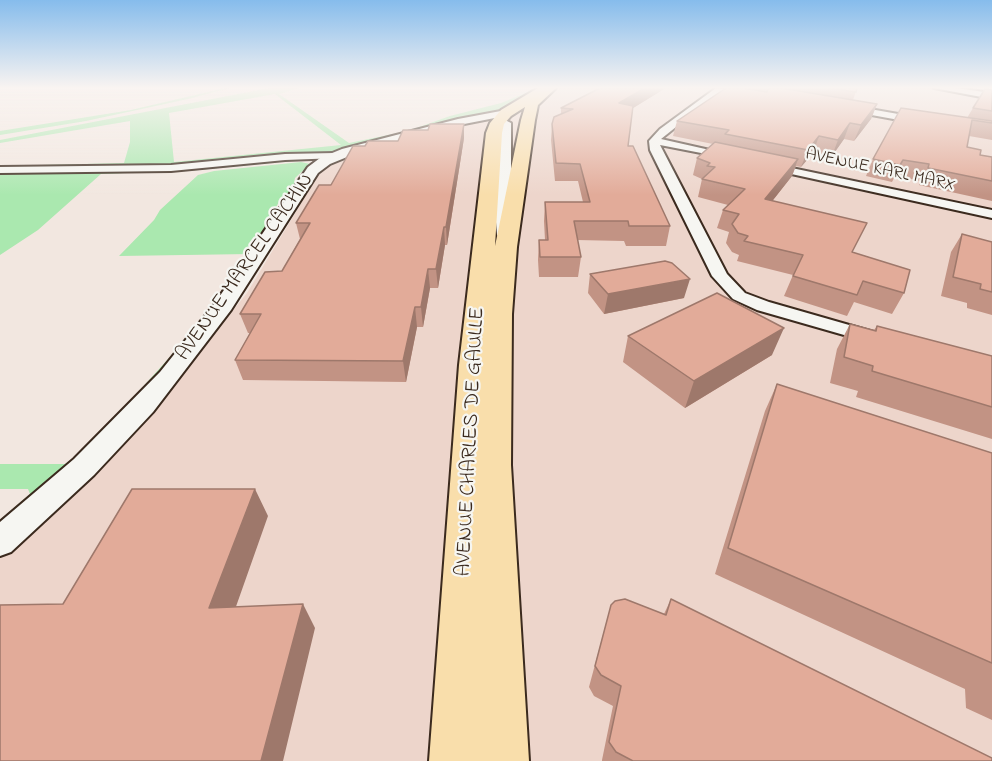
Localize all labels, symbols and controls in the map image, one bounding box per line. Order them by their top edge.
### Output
street label: AVENUE KARL MARX [803,145,957,197]
street label: AVENUE MARCEL CACHIN [172,169,320,367]
street label: AVENUE CHARLES DE GAULLE [452,307,492,577]

